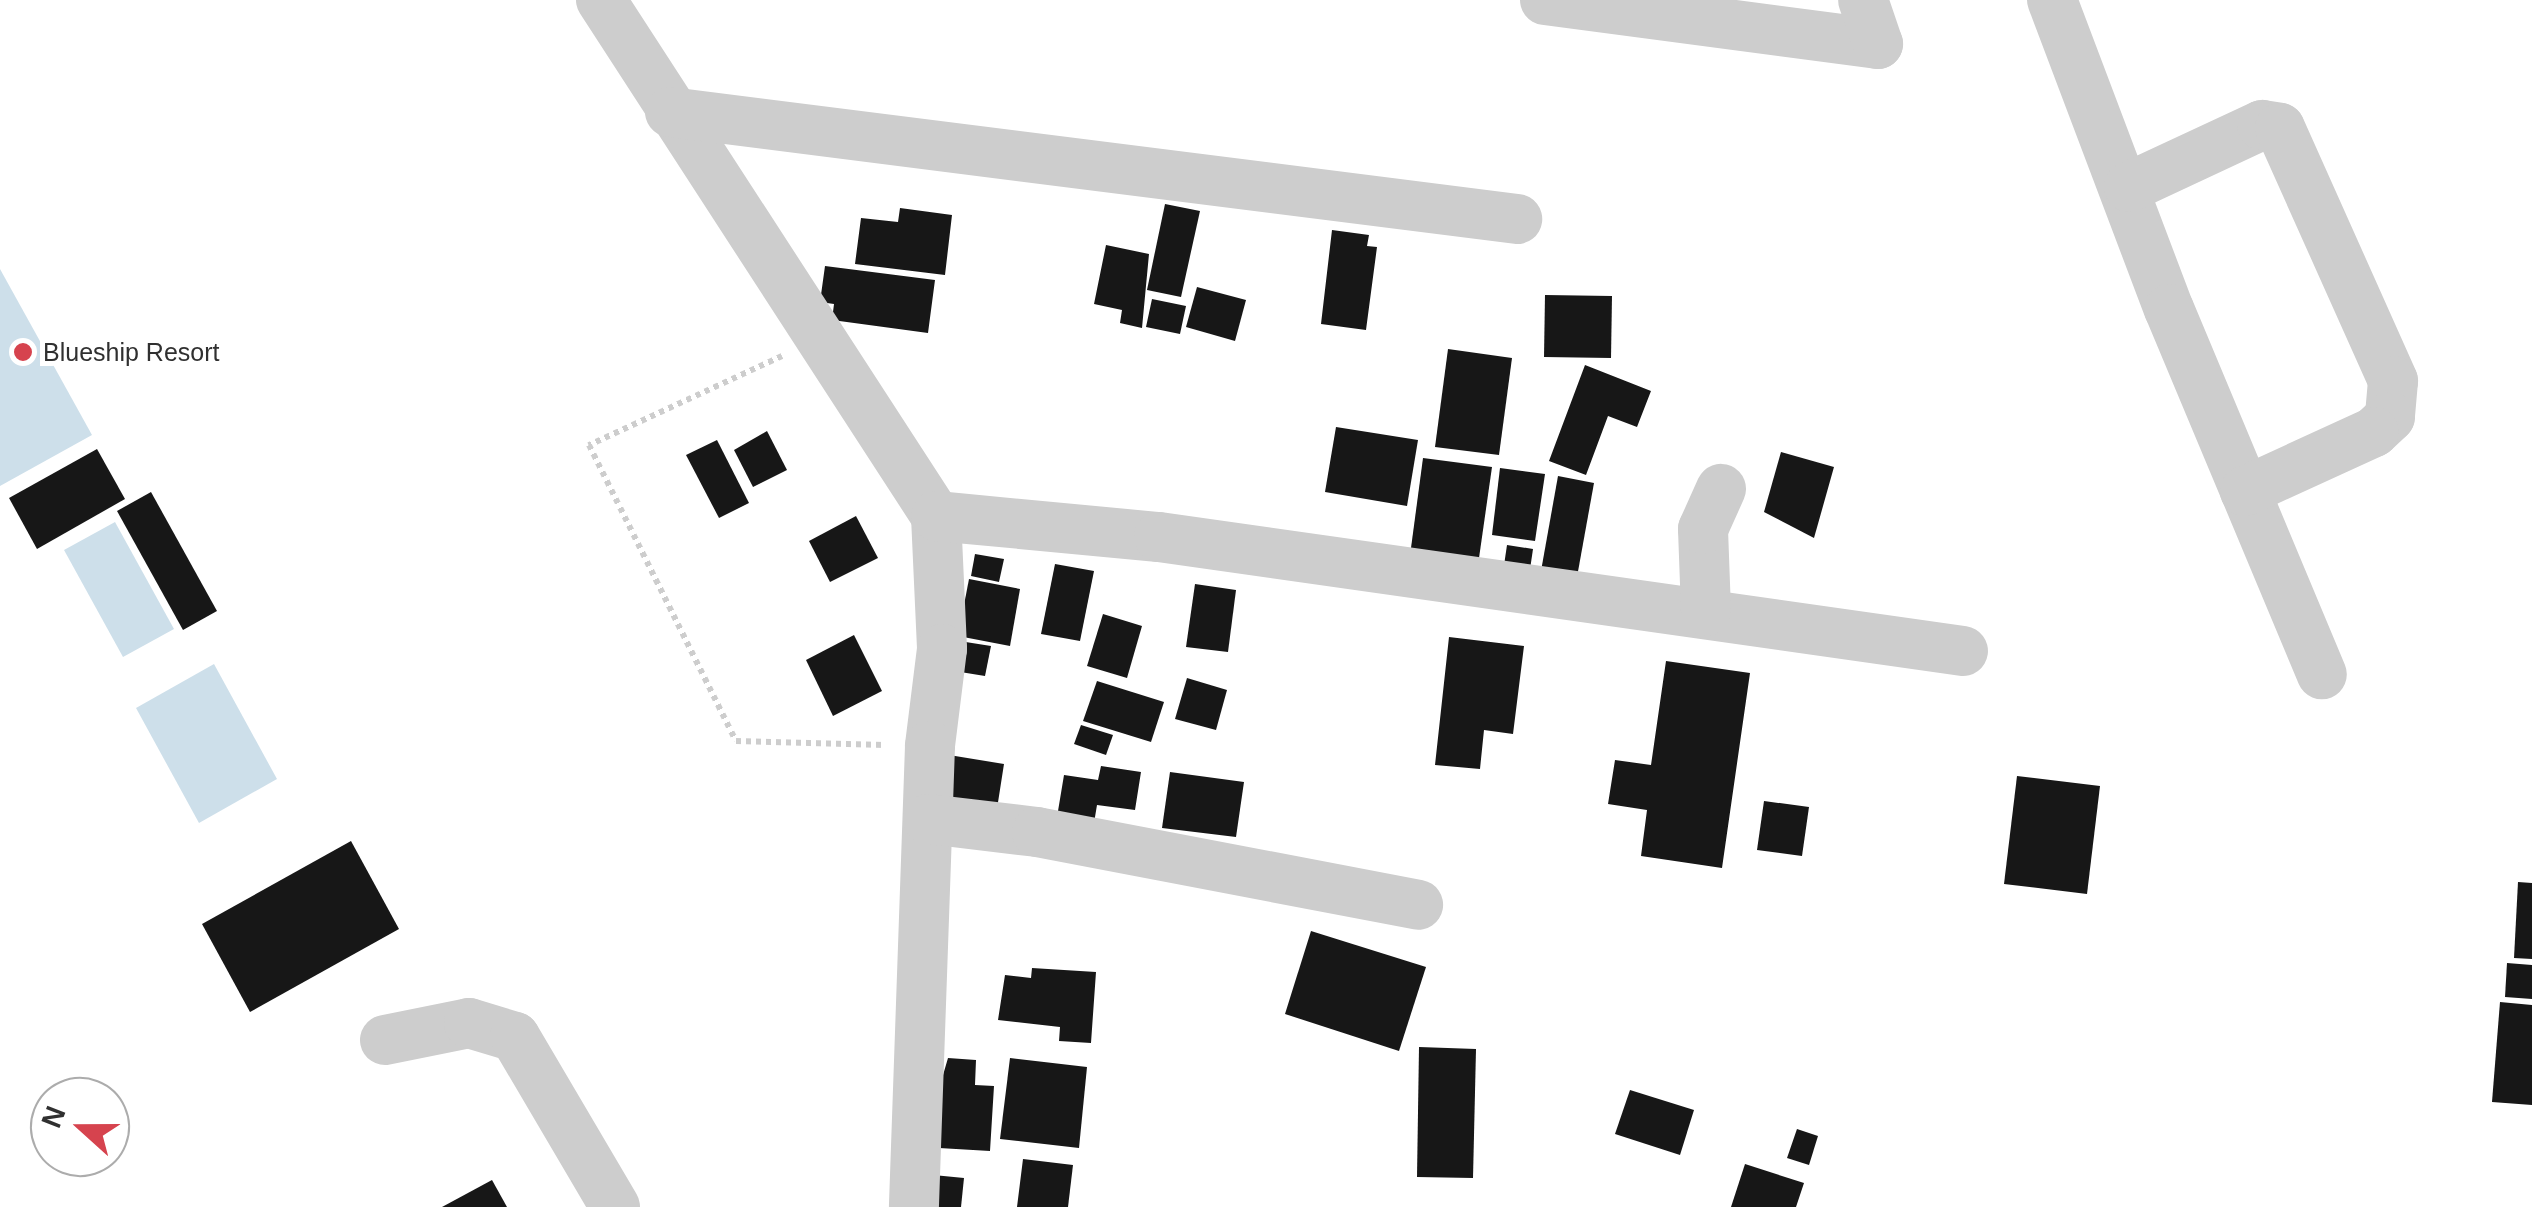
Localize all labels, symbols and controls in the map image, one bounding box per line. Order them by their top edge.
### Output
place label: Blueship Resort [43,337,219,367]
marker: Blueship Resort [12,341,34,363]
north arrow [30,1077,130,1177]
text: N [35,1102,71,1132]

